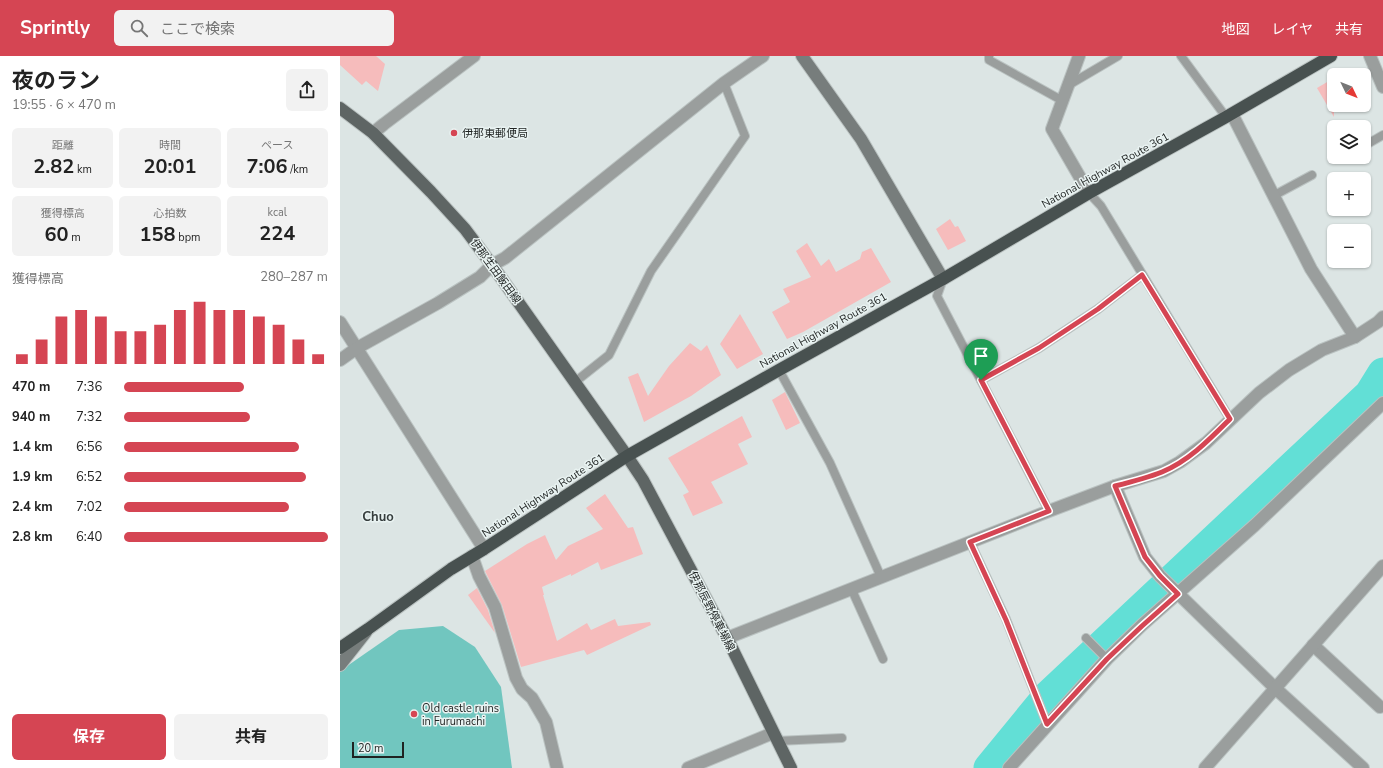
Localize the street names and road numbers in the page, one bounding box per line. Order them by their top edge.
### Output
street label: National Highway Route 361 [1039,129,1172,212]
street label: 伊那生田飯田線 [467,236,524,307]
street label: National Highway Route 361 [757,289,890,372]
street label: National Highway Route 361 [479,450,607,541]
street label: 伊那辰野停車場線 [685,569,738,654]

